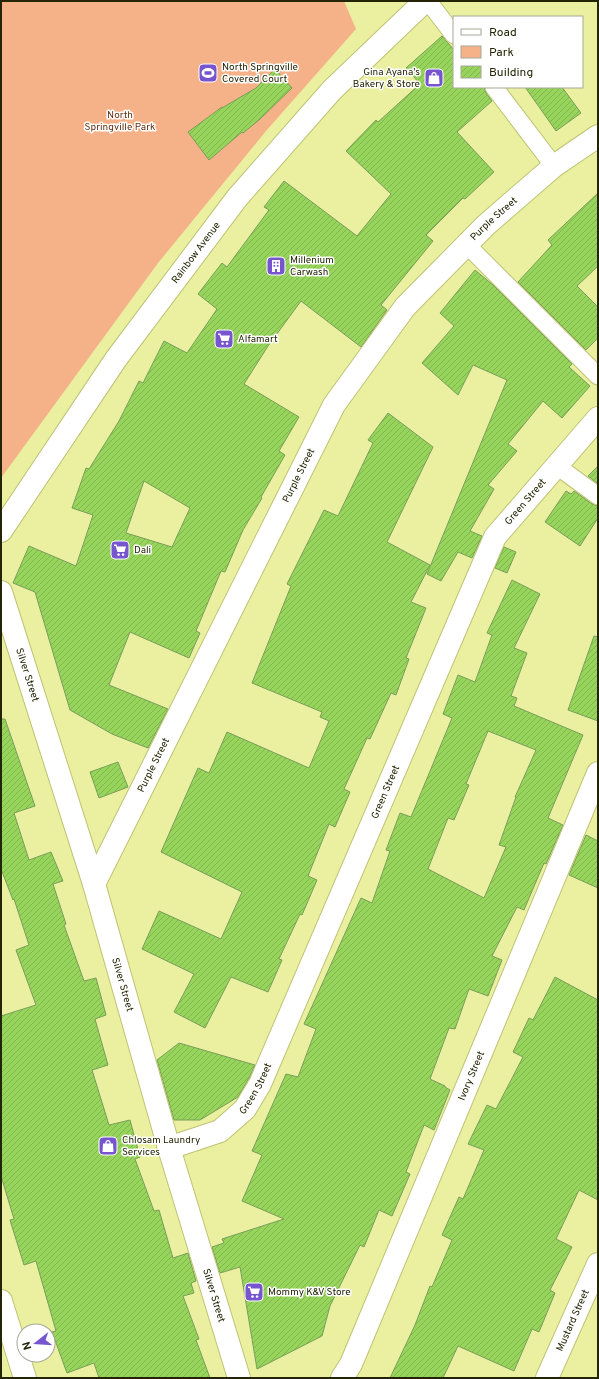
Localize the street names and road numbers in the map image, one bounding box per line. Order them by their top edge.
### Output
street label: Purple Street [468,194,520,244]
street label: Rainbow Avenue [169,219,223,286]
street label: Purple Street [280,446,318,505]
street label: Green Street [502,476,549,528]
street label: Silver Street [13,646,42,704]
street label: Purple Street [134,735,173,795]
street label: Green Street [368,763,403,821]
street label: Silver Street [109,956,136,1013]
street label: Ivory Street [455,1049,488,1103]
street label: Green Street [236,1061,275,1118]
street label: Silver Street [200,1267,228,1324]
street label: Mustard Street [553,1287,592,1354]

